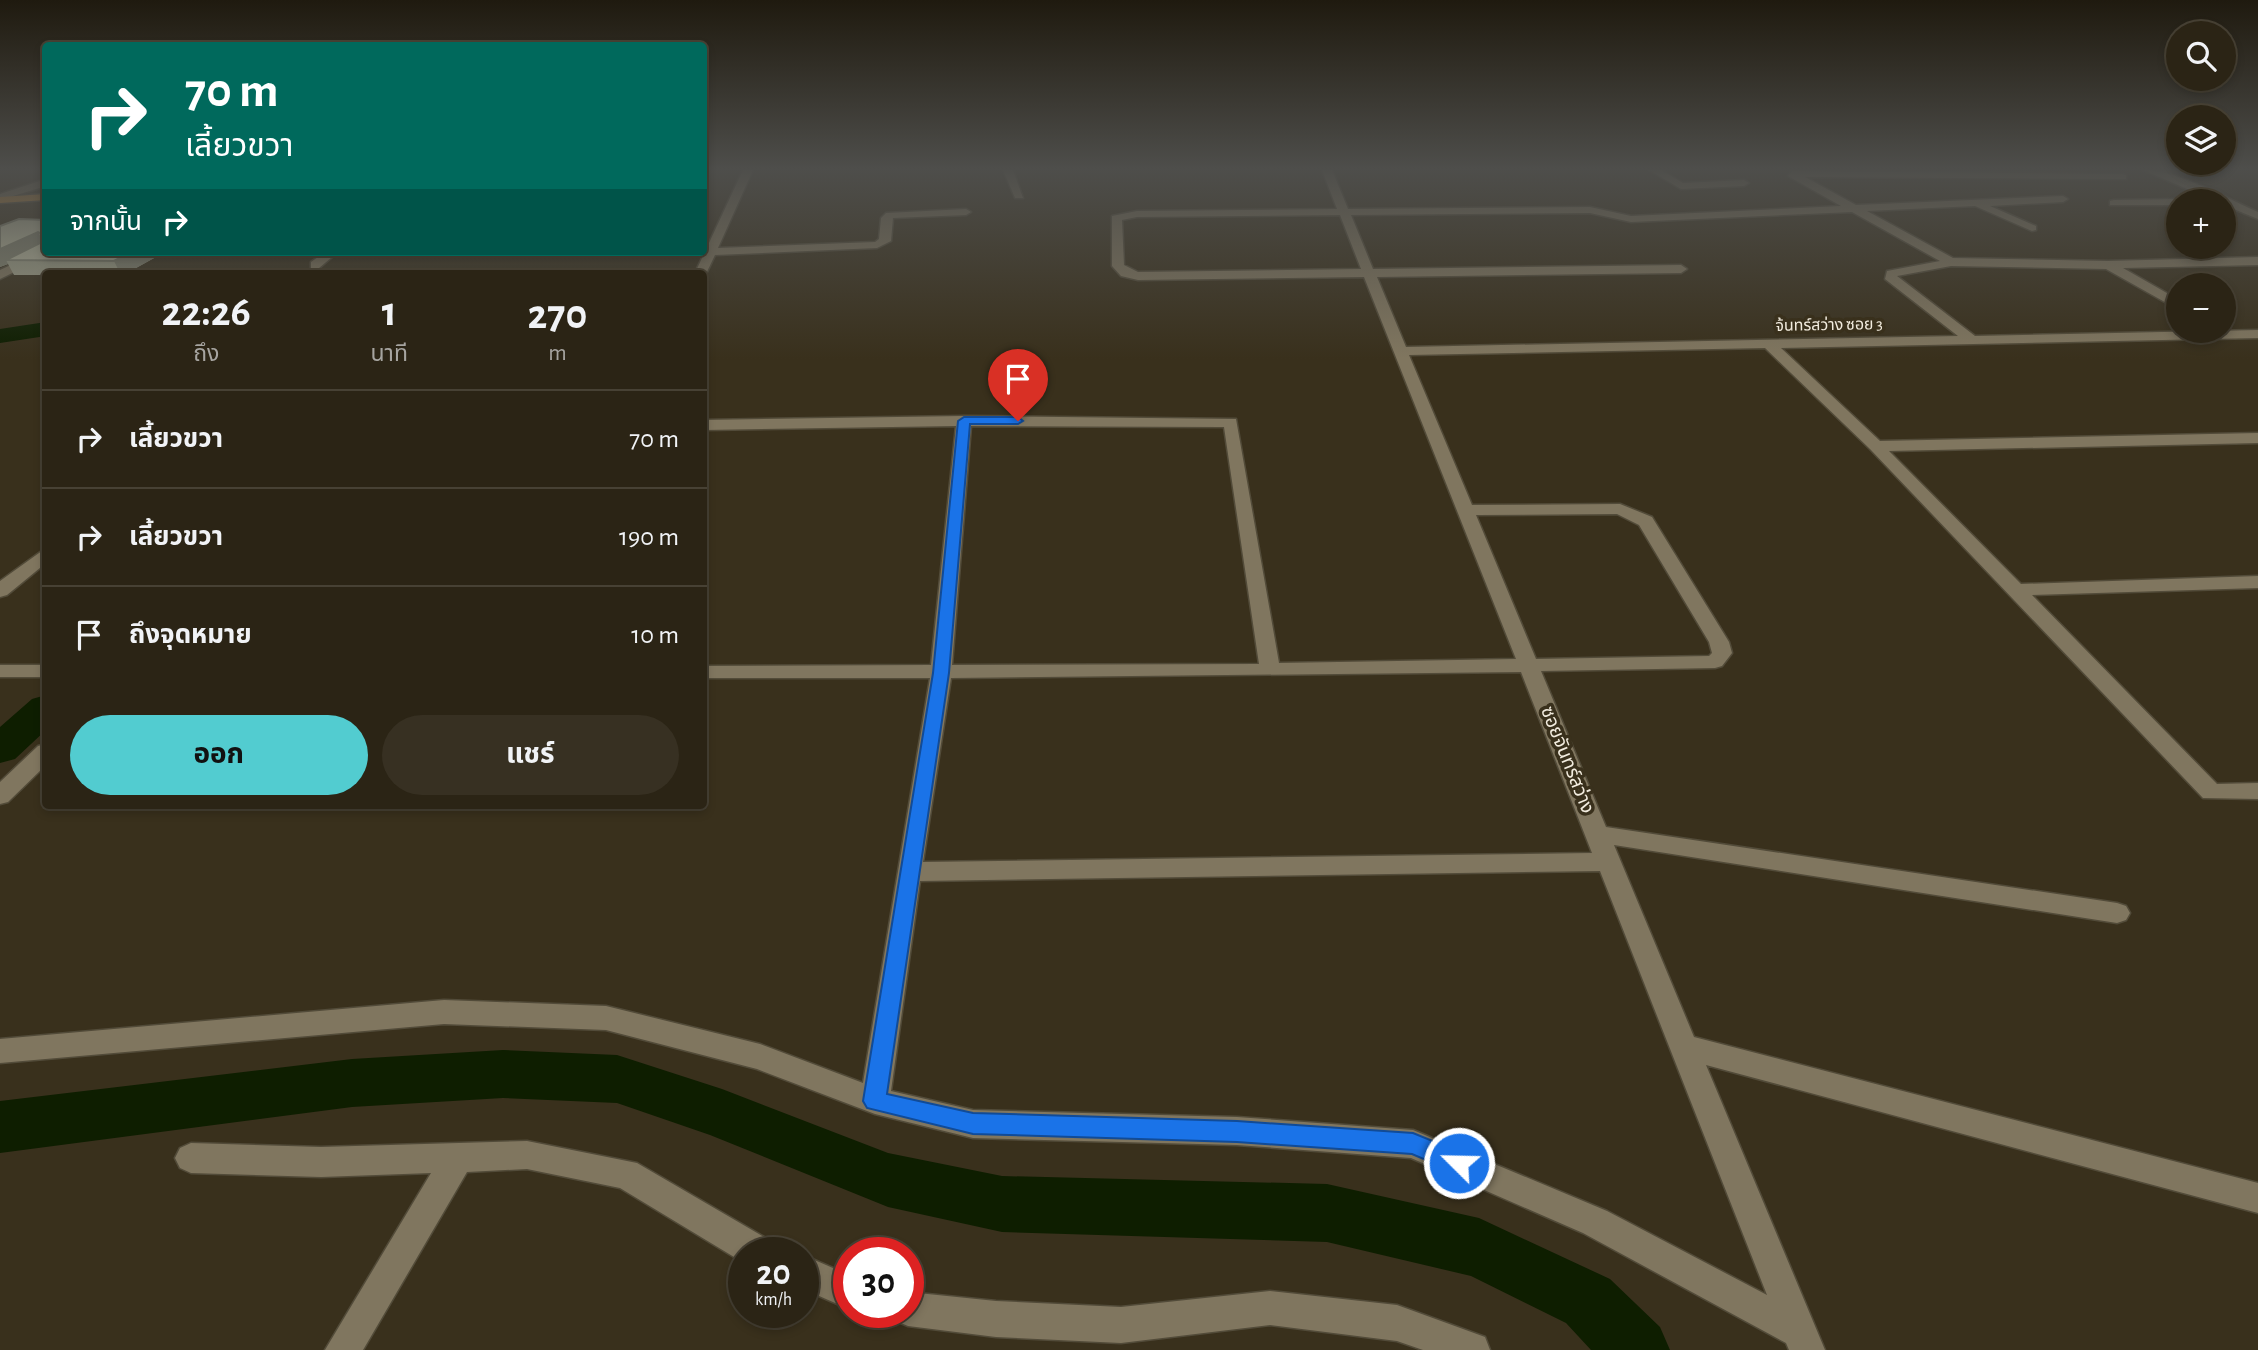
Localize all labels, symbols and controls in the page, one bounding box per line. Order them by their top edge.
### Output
map controls [2166,21,2236,343]
button: search [2166,21,2236,91]
text: 70 m [185,67,279,116]
icon: right [70,70,161,161]
button: layers [2166,105,2236,175]
text: เลี้ยวขวา [185,130,293,162]
button: + [2166,189,2236,259]
icon: right [156,203,194,241]
text: จากนั้น [70,209,142,235]
button: − [2166,273,2236,343]
text: 22:26 [162,291,251,333]
text: 1 [382,291,397,333]
text: 270 [528,294,587,336]
street label: จ้นทร์สว่าง ซอย 3 [1775,315,1883,334]
text: m [548,342,567,365]
text: ถึง [193,343,219,366]
text: นาที [370,343,408,366]
pin [988,349,1048,421]
icon: arrive [999,360,1037,398]
icon: right [70,420,108,458]
text: เลี้ยวขวา [129,426,223,452]
text: 70 m [629,426,679,452]
icon: right [70,518,108,556]
text: เลี้ยวขวา [129,524,223,550]
text: 190 m [619,524,679,550]
icon: arrive [70,616,108,654]
text: ถึงจุดหมาย [129,622,252,648]
text: 10 m [631,622,679,648]
street label: ซอยจันทร์สว่าง [1537,703,1600,816]
button: ออก [70,715,368,795]
button: แชร์ [382,715,679,795]
position arrow [1422,1126,1496,1200]
speed limit sign: 30 [833,1237,924,1328]
text: 20 [756,1256,791,1291]
text: km/h [755,1291,792,1309]

